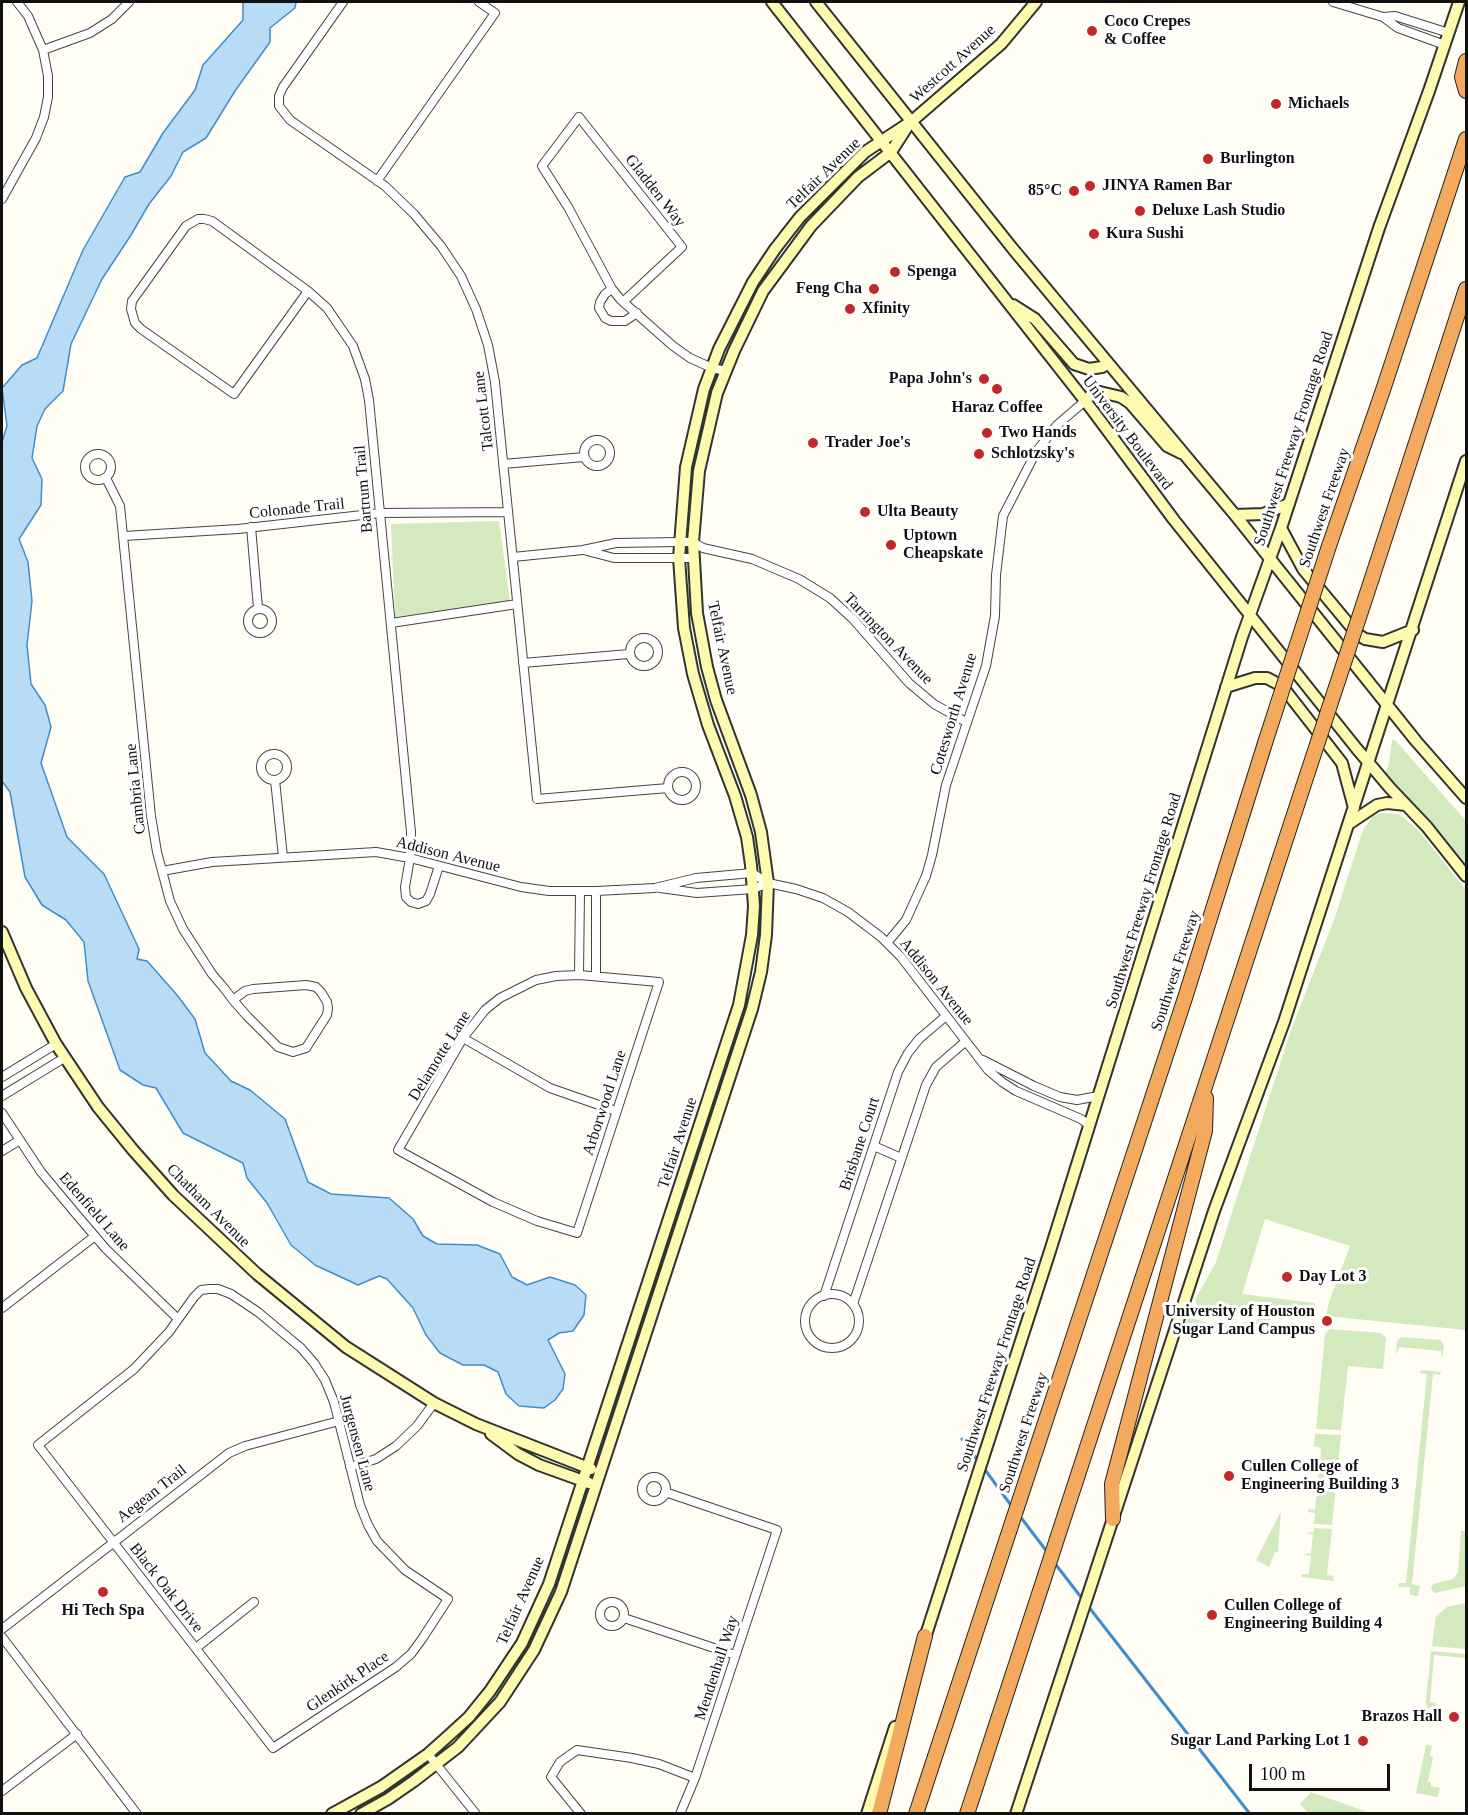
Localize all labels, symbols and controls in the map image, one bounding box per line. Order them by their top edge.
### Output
place label: Coco Crepes & Coffee [1104,12,1190,50]
street label: Westcott Avenue [906,21,1000,107]
marker: Coco Crepes & Coffee [1085,24,1099,38]
place label: Michaels [1288,94,1349,114]
marker: Michaels [1269,97,1283,111]
street label: Telfair Avenue [783,134,865,214]
place label: Burlington [1220,149,1295,169]
street label: Gladden Way [621,151,689,231]
marker: Burlington [1201,152,1215,166]
place label: JINYA Ramen Bar [1102,176,1232,196]
marker: JINYA Ramen Bar [1083,179,1097,193]
place label: 85°C [1028,181,1062,201]
marker: 85°C [1067,184,1081,198]
place label: Deluxe Lash Studio [1152,201,1285,221]
marker: Deluxe Lash Studio [1133,204,1147,218]
place label: Kura Sushi [1106,224,1184,244]
marker: Kura Sushi [1087,227,1101,241]
place label: Spenga [907,262,957,282]
marker: Spenga [888,265,902,279]
place label: Feng Cha [796,279,862,299]
marker: Feng Cha [867,282,881,296]
place label: Xfinity [862,299,910,319]
marker: Xfinity [843,302,857,316]
street label: Southwest Freeway Frontage Road [1250,329,1338,549]
place label: Papa John's [889,369,972,389]
street label: Talcott Lane [470,370,498,452]
marker: Papa John's [977,372,991,386]
street label: University Boulevard [1078,372,1176,494]
marker: Haraz Coffee [990,382,1004,396]
place label: Haraz Coffee [951,398,1043,418]
place label: Two Hands [999,423,1077,443]
marker: Two Hands [980,426,994,440]
place label: Trader Joe's [825,433,910,453]
marker: Trader Joe's [806,436,820,450]
street label: Bartrum Trail [351,444,377,534]
place label: Schlotzsky's [991,444,1075,464]
street label: Southwest Freeway [1295,445,1355,571]
marker: Schlotzsky's [972,447,986,461]
street label: Colonade Trail [248,494,346,524]
place label: Ulta Beauty [877,502,958,522]
marker: Ulta Beauty [858,505,872,519]
place label: Uptown Cheapskate [903,526,983,564]
marker: Uptown Cheapskate [884,538,898,552]
street label: Tarrington Avenue [839,589,937,689]
street label: Telfair Avenue [703,600,741,696]
street label: Cotesworth Avenue [926,651,982,777]
street label: Cambria Lane [122,743,150,835]
street label: Southwest Freeway Frontage Road [1102,791,1186,1011]
street label: Addison Avenue [394,833,502,877]
street label: Southwest Freeway [1147,908,1205,1034]
street label: Addison Avenue [895,934,977,1030]
street label: Delamotte Lane [405,1007,475,1105]
street label: Arborwood Lane [579,1048,631,1158]
street label: Telfair Avenue [654,1095,702,1191]
street label: Brisbane Court [836,1095,884,1193]
street label: Chatham Avenue [162,1160,254,1252]
street label: Edenfield Lane [55,1169,133,1255]
street label: Southwest Freeway Frontage Road [953,1255,1041,1475]
place label: Day Lot 3 [1299,1267,1367,1287]
marker: Day Lot 3 [1280,1270,1294,1284]
place label: University of Houston Sugar Land Campus [1165,1302,1315,1340]
marker: University of Houston Sugar Land Campus [1320,1314,1334,1328]
street label: Southwest Freeway [995,1370,1053,1496]
street label: Jurgensen Lane [335,1392,379,1494]
place label: Cullen College of Engineering Building 3 [1241,1457,1399,1495]
street label: Aegean Trail [113,1461,191,1527]
marker: Cullen College of Engineering Building 3 [1222,1469,1236,1483]
street label: Black Oak Drive [125,1539,207,1637]
street label: Telfair Avenue [493,1554,549,1648]
marker: Hi Tech Spa [96,1585,110,1599]
place label: Cullen College of Engineering Building 4 [1224,1596,1382,1634]
place label: Hi Tech Spa [62,1601,144,1621]
marker: Cullen College of Engineering Building 4 [1205,1608,1219,1622]
street label: Mendenhall Way [691,1613,743,1723]
street label: Glenkirk Place [303,1647,393,1717]
place label: Brazos Hall [1362,1707,1442,1727]
marker: Brazos Hall [1447,1710,1461,1724]
place label: Sugar Land Parking Lot 1 [1171,1731,1351,1751]
marker: Sugar Land Parking Lot 1 [1356,1734,1370,1748]
scale bar [1252,1752,1393,1790]
text: 100 m [1260,1764,1306,1784]

